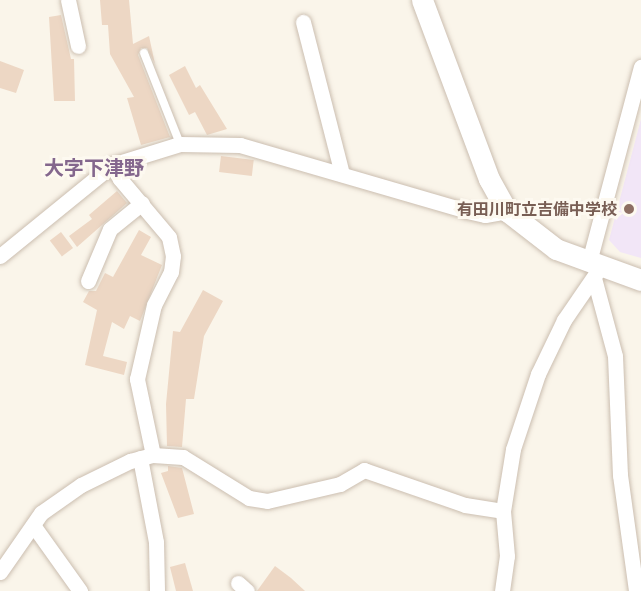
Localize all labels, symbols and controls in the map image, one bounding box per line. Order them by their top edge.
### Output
district label: 大字下津野 [44,155,144,179]
place label: 有田川町立吉備中学校 [457,199,617,219]
marker: 有田川町立吉備中学校 [622,202,636,216]

